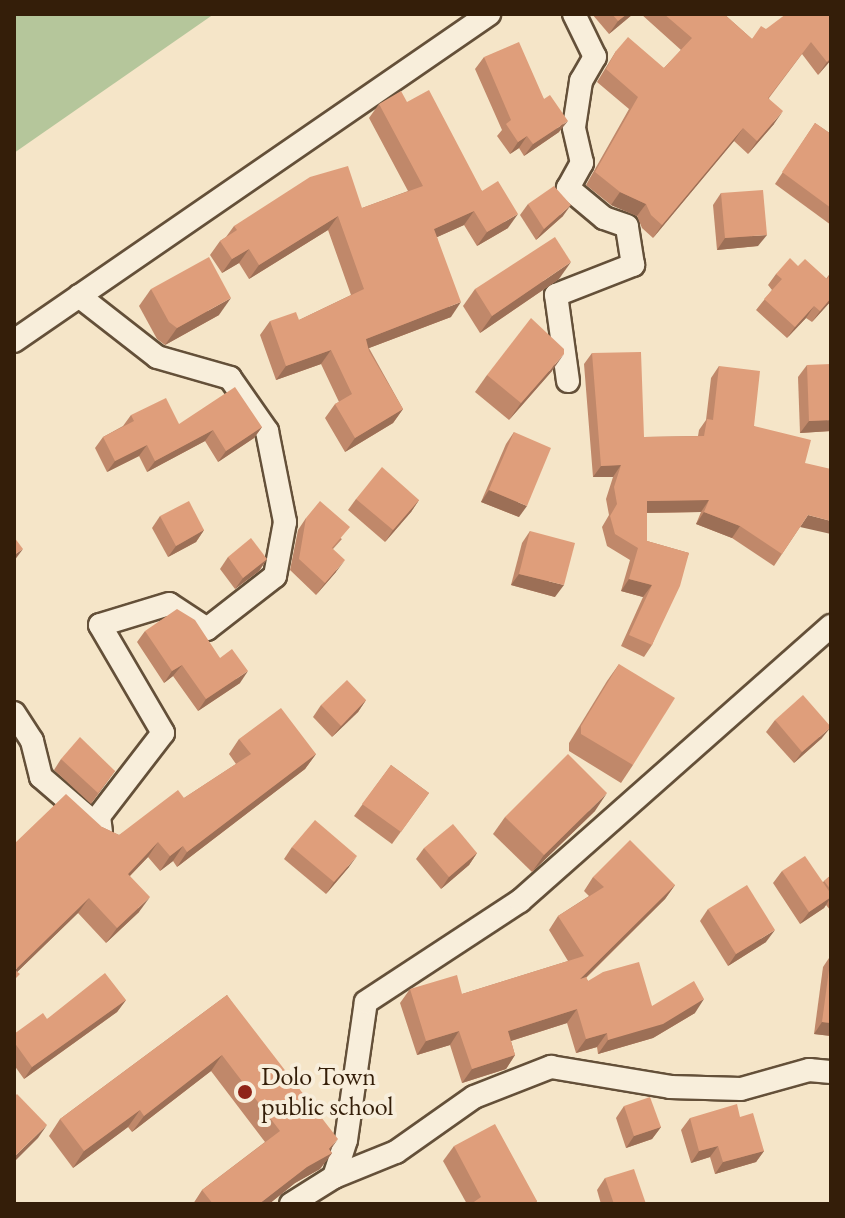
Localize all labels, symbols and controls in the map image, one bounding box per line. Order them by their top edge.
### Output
place label: Dolo Town public school [261,1061,394,1122]
marker: Dolo Town public school [236,1083,254,1101]

